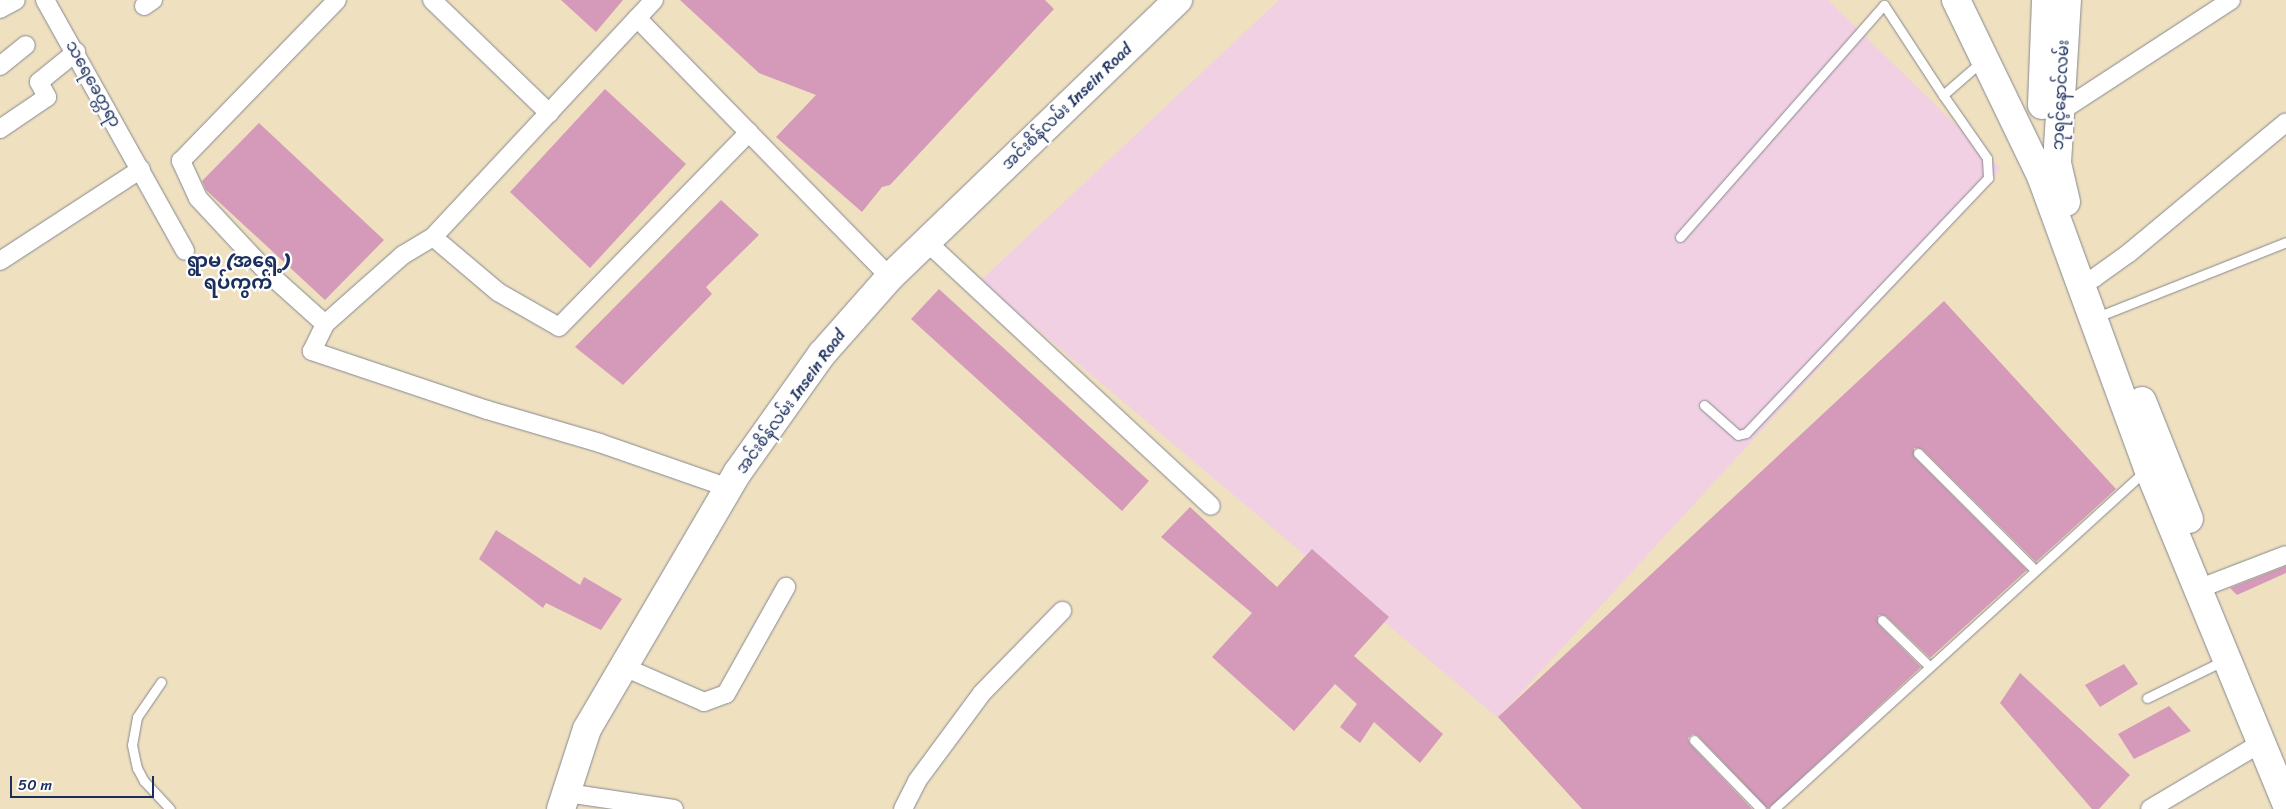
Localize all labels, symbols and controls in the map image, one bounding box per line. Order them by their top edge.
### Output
street label: သရေခေတ္တရာ [61,37,125,131]
street label: ဘုရင့်နောင်လမ်း [2049,39,2073,151]
street label: အင်းစိန်လမ်း Insein Road [998,40,1136,174]
district label: ရွာမ (အရှေ့) ရပ်ကွက် [187,250,289,294]
street label: အင်းစိန်လမ်း Insein Road [732,326,850,478]
scale bar [12,766,156,798]
text: 50 m [18,772,52,798]

